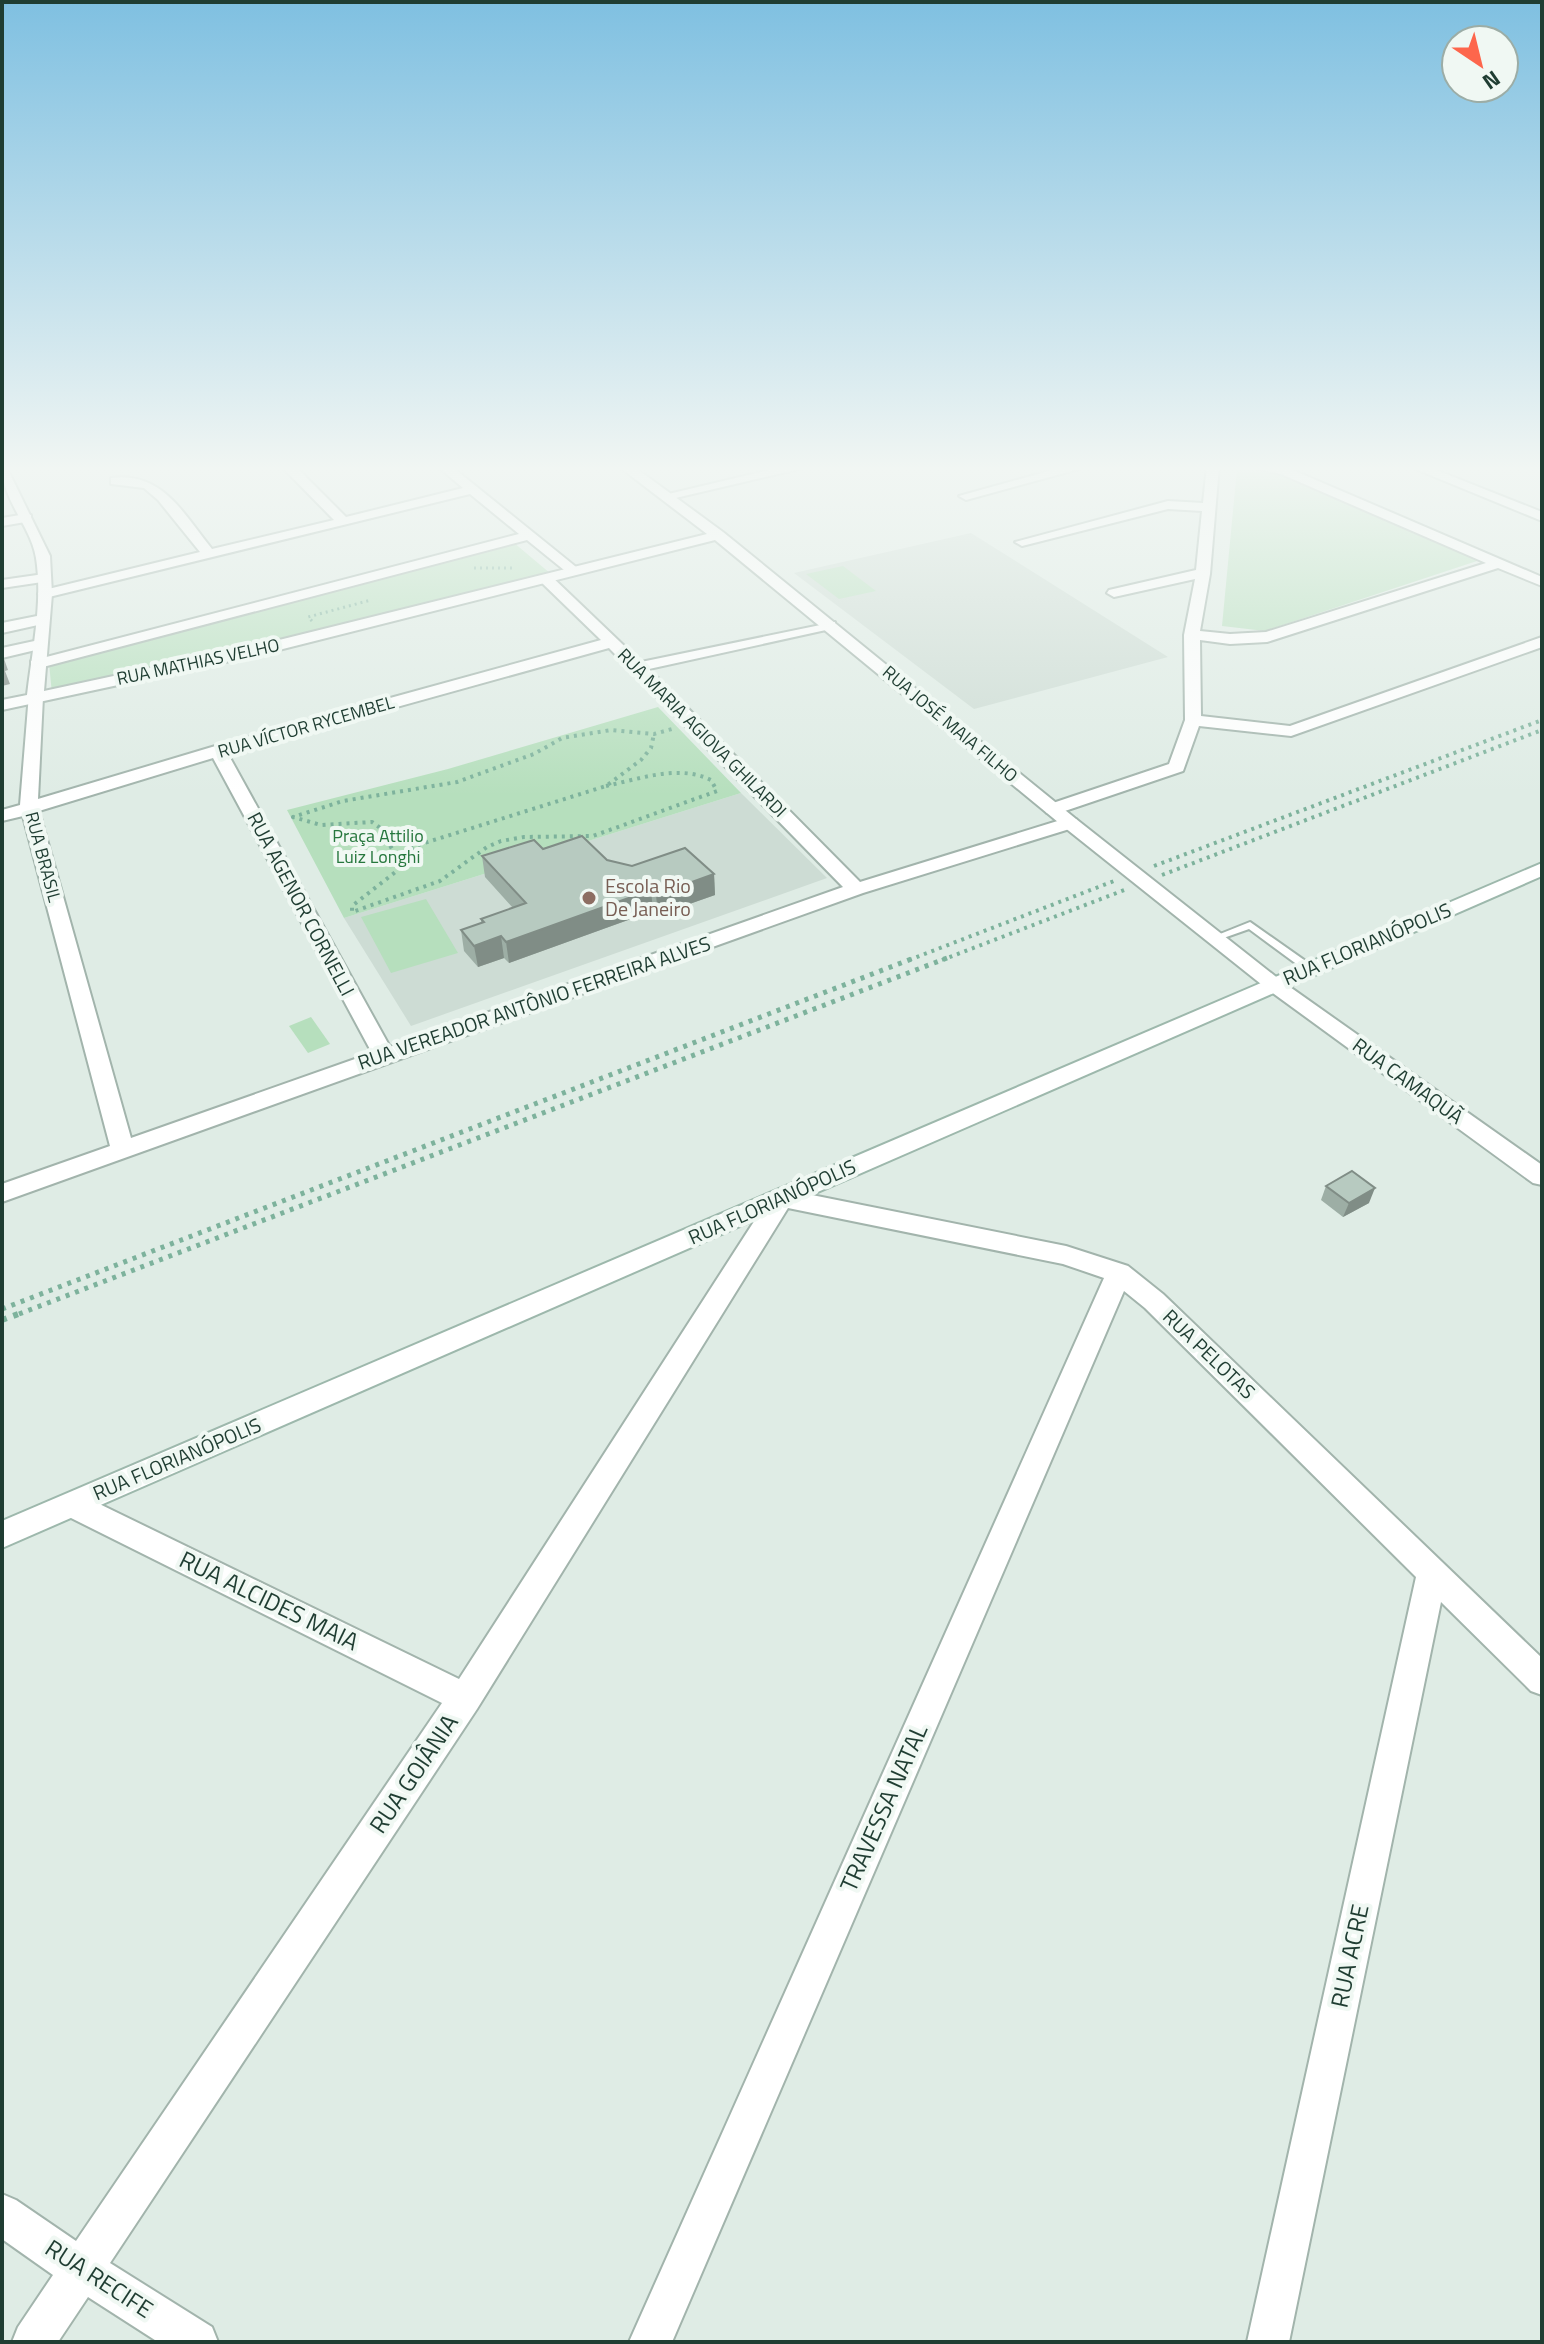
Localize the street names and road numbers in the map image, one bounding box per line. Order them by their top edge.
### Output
street label: RUA MATHIAS VELHO [114,631,282,692]
street label: RUA MARIA AGIOVA GHILARDI [612,642,793,823]
street label: RUA JOSÉ MAIA FILHO [877,659,1024,788]
street label: RUA VÍCTOR RYCEMBEL [214,688,398,765]
street label: RUA AGENOR CORNELLI [240,806,363,1001]
street label: RUA BRASIL [18,809,69,905]
street label: RUA FLORIANÓPOLIS [1278,894,1456,993]
street label: RUA VEREADOR ANTÔNIO FERREIRA ALVES [353,927,715,1078]
street label: RUA CAMAQUÃ [1346,1030,1470,1132]
street label: RUA FLORIANÓPOLIS [683,1151,861,1252]
street label: RUA PELOTAS [1156,1301,1263,1406]
street label: RUA FLORIANÓPOLIS [88,1409,266,1508]
street label: RUA ALCIDES MAIA [174,1541,365,1659]
street label: RUA GOIÂNIA [360,1707,466,1840]
street label: TRAVESSA NATAL [830,1718,936,1897]
street label: RUA ACRE [1321,1901,1378,2011]
street label: RUA RECIFE [38,2230,161,2327]

